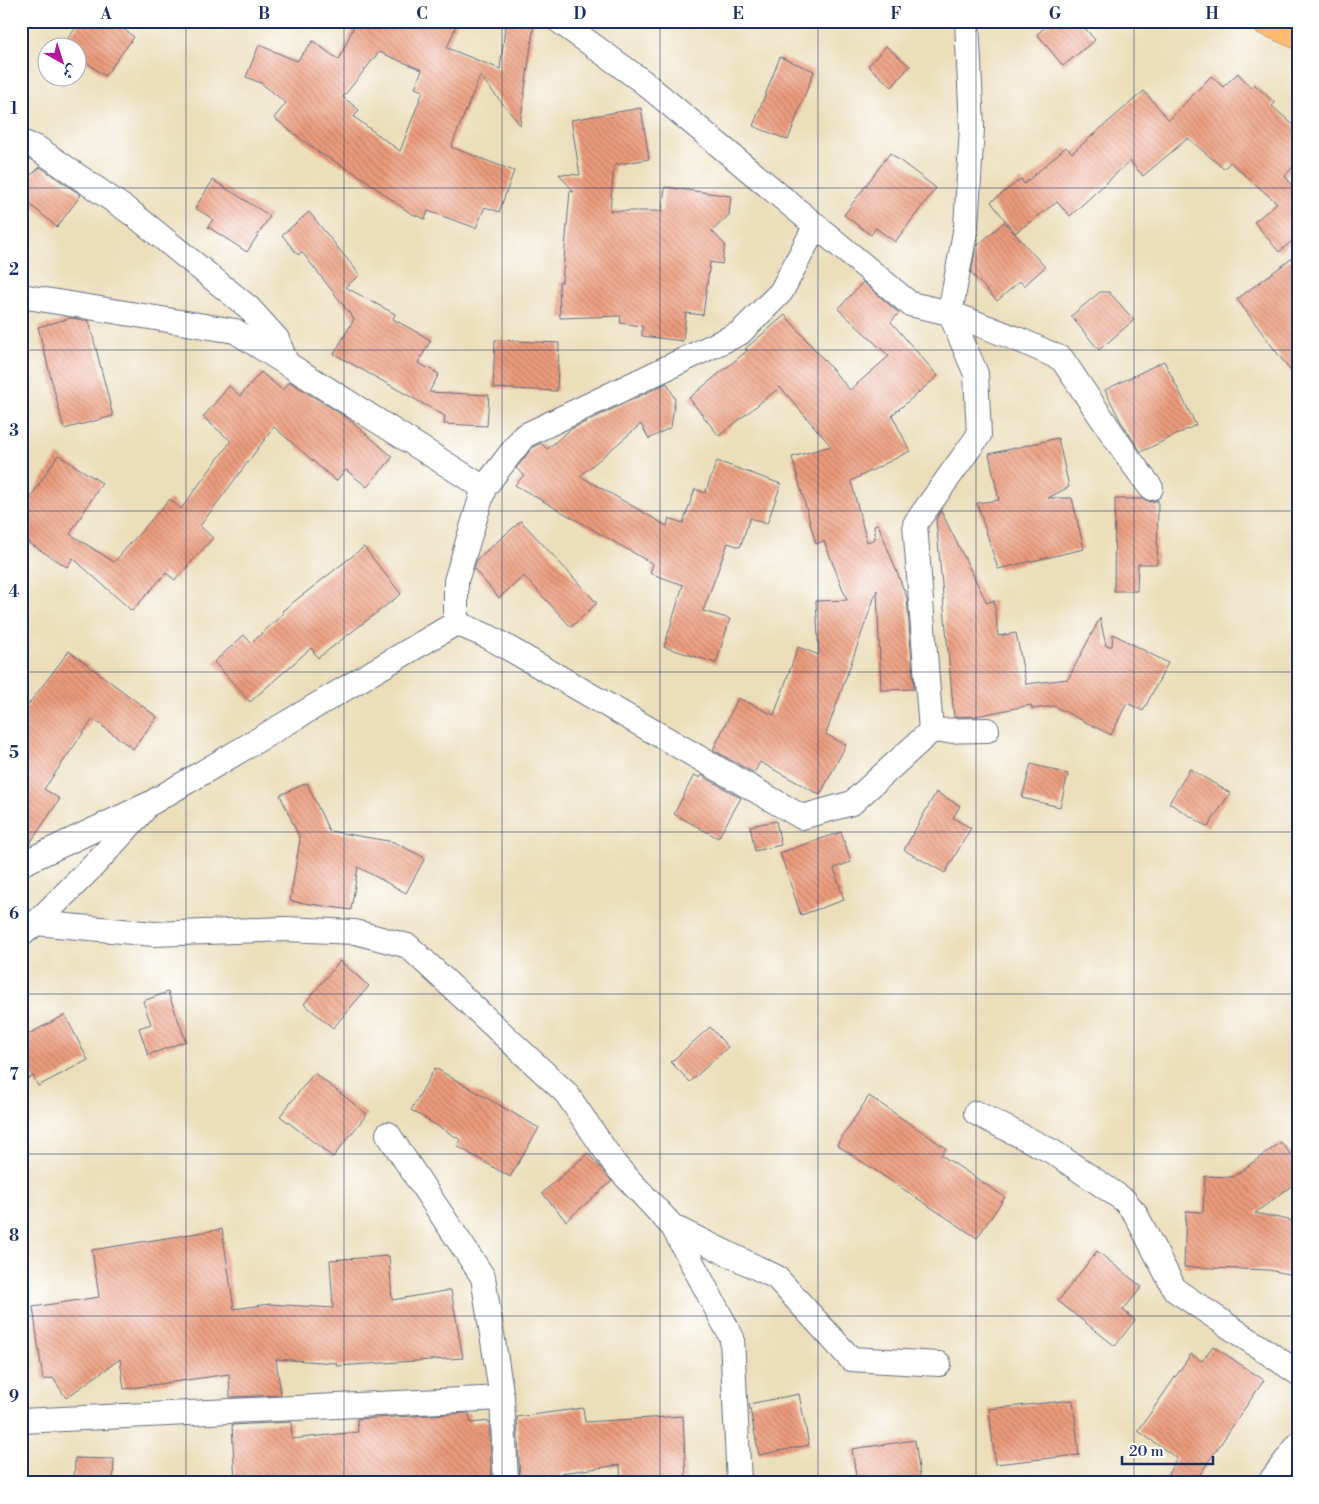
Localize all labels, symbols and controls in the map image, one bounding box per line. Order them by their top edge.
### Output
text: A [99,4,112,24]
text: B [258,4,270,24]
text: C [416,4,428,24]
text: D [574,4,587,24]
text: E [732,4,744,24]
text: F [890,4,902,24]
text: G [1049,4,1062,24]
text: H [1205,4,1219,24]
north arrow [38,38,88,88]
text: ش [58,60,81,83]
text: 1 [10,99,18,119]
text: 2 [9,260,19,280]
text: 3 [9,421,19,441]
text: 4 [9,582,20,602]
text: 5 [9,743,19,763]
text: 6 [9,904,19,924]
text: 7 [9,1065,19,1085]
text: 8 [9,1226,19,1246]
text: 9 [9,1387,19,1407]
scale bar [1122,1434,1213,1466]
text: 20 m [1129,1442,1164,1461]

